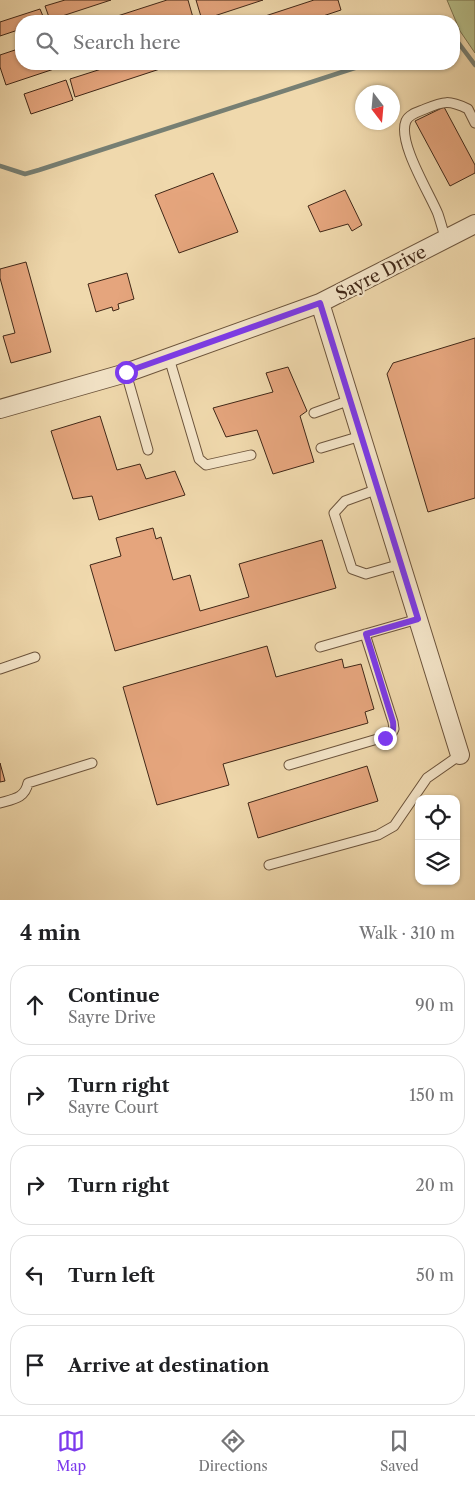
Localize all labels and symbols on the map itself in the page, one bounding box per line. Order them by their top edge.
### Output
north arrow [355,85,400,130]
street label: Sayre Drive [332,241,430,305]
route start [115,361,138,384]
route end [374,727,397,750]

